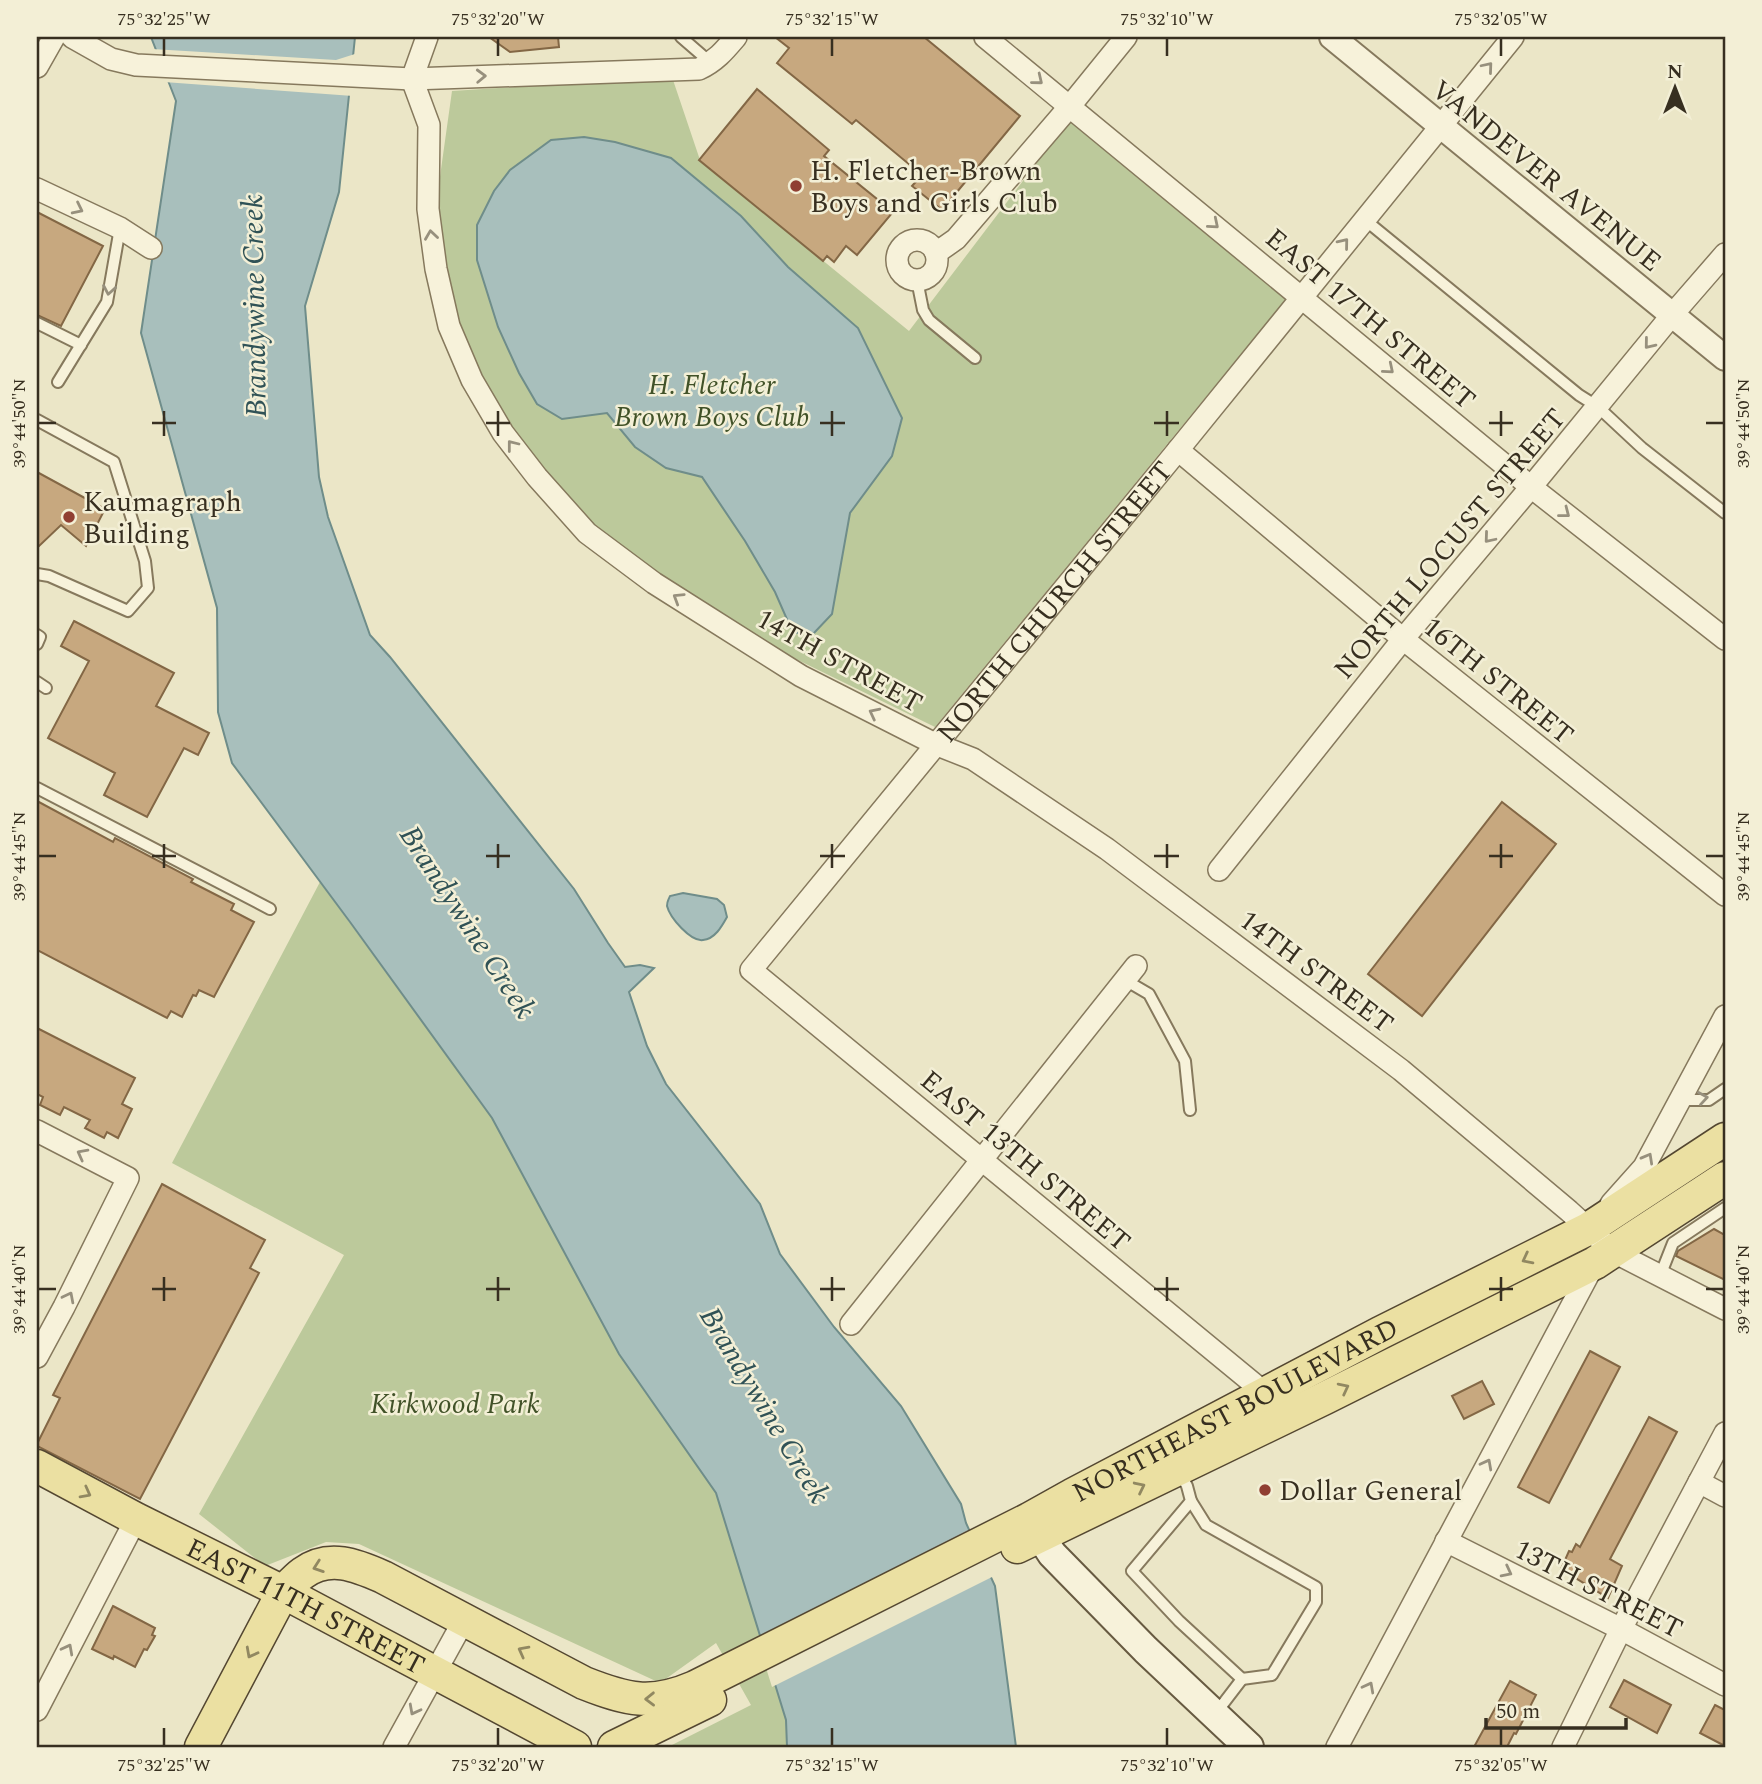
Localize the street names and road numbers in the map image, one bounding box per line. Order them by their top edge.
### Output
street label: VANDEVER AVENUE [1421,69,1671,283]
street label: EAST 17TH STREET [1255,218,1485,421]
street label: NORTH LOCUST STREET [1323,399,1577,689]
street label: NORTH CHURCH STREET [926,452,1184,752]
street label: 14TH STREET [748,598,930,725]
street label: 16TH STREET [1413,607,1583,756]
street label: 14TH STREET [1230,900,1403,1045]
street label: EAST 13TH STREET [910,1060,1140,1263]
street label: NORTHEAST BOULEVARD [1065,1307,1406,1514]
street label: EAST 11TH STREET [178,1527,433,1687]
street label: 13TH STREET [1507,1528,1690,1650]

